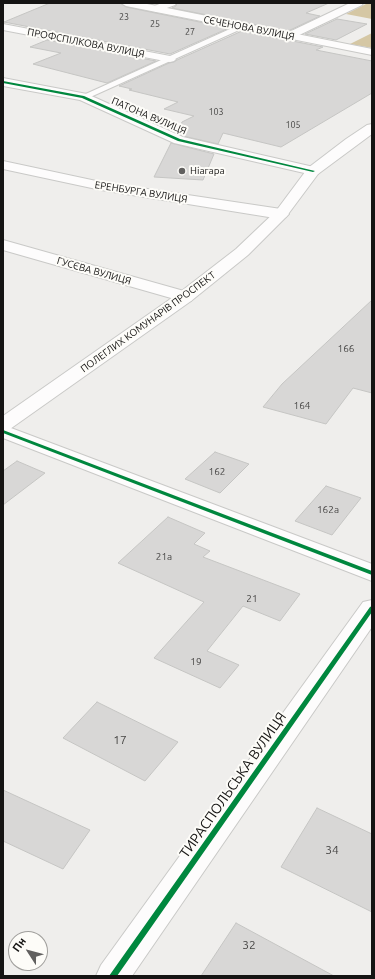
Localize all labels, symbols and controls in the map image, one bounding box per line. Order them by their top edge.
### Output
house number: 23 [119,12,129,22]
street label: СЄЧЕНОВА ВУЛИЦЯ [202,13,296,43]
house number: 25 [150,19,160,29]
street label: ПРОФСПІЛКОВА ВУЛИЦЯ [26,26,146,60]
house number: 27 [185,27,195,37]
street label: ПАТОНА ВУЛИЦЯ [110,95,188,137]
house number: 103 [208,107,224,117]
house number: 105 [285,120,301,130]
place label: Ніагара [190,165,225,177]
marker: Ніагара [177,166,187,176]
street label: ЕРЕНБУРГА ВУЛИЦЯ [94,179,188,205]
street label: ГУСЄВА ВУЛИЦЯ [55,255,133,287]
street label: ПОЛЕГЛИХ КОМУНАРІВ ПРОСПЕКТ [78,269,218,375]
house number: 166 [338,343,354,355]
house number: 164 [294,400,310,412]
house number: 162 [209,466,225,478]
house number: 162а [317,504,339,516]
house number: 21а [156,551,172,563]
house number: 21 [246,593,258,605]
house number: 19 [190,656,202,668]
street label: ТИРАСПОЛЬСЬКА ВУЛИЦЯ [176,709,290,861]
house number: 17 [113,733,127,747]
house number: 34 [325,843,339,857]
north arrow [8,931,48,971]
text: Пн [10,935,28,954]
house number: 32 [242,938,256,952]

